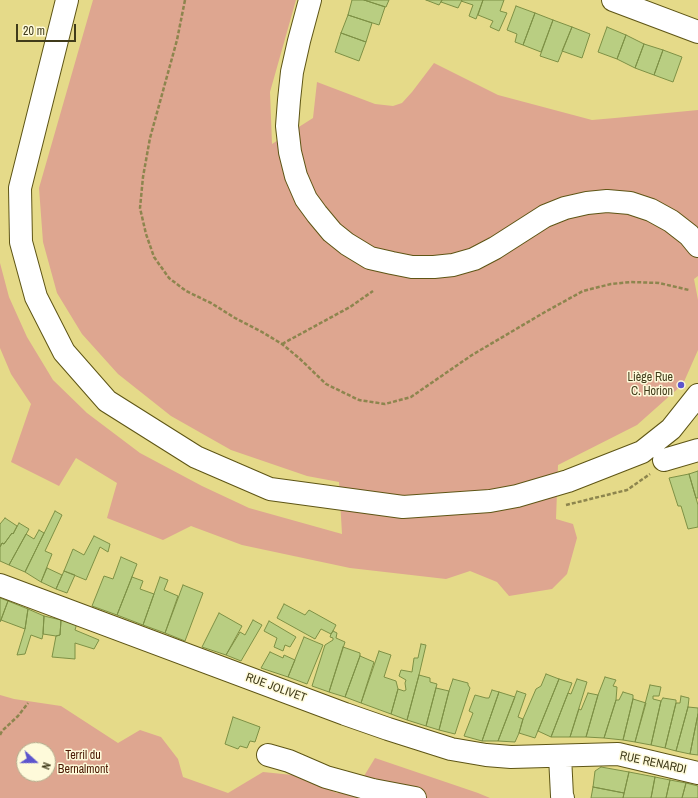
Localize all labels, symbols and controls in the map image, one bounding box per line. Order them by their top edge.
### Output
scale bar [18,16,78,42]
text: 20 m [23,23,45,39]
place label: Liège Rue C. Horion [628,371,673,399]
marker: Liège Rue C. Horion [676,380,686,390]
street label: RUE JOLIVET [244,670,308,706]
north arrow [16,742,56,782]
park label: Terril du Bernalmont [58,749,108,777]
street label: RUE RENARDI [618,749,688,777]
text: N [39,760,54,771]

